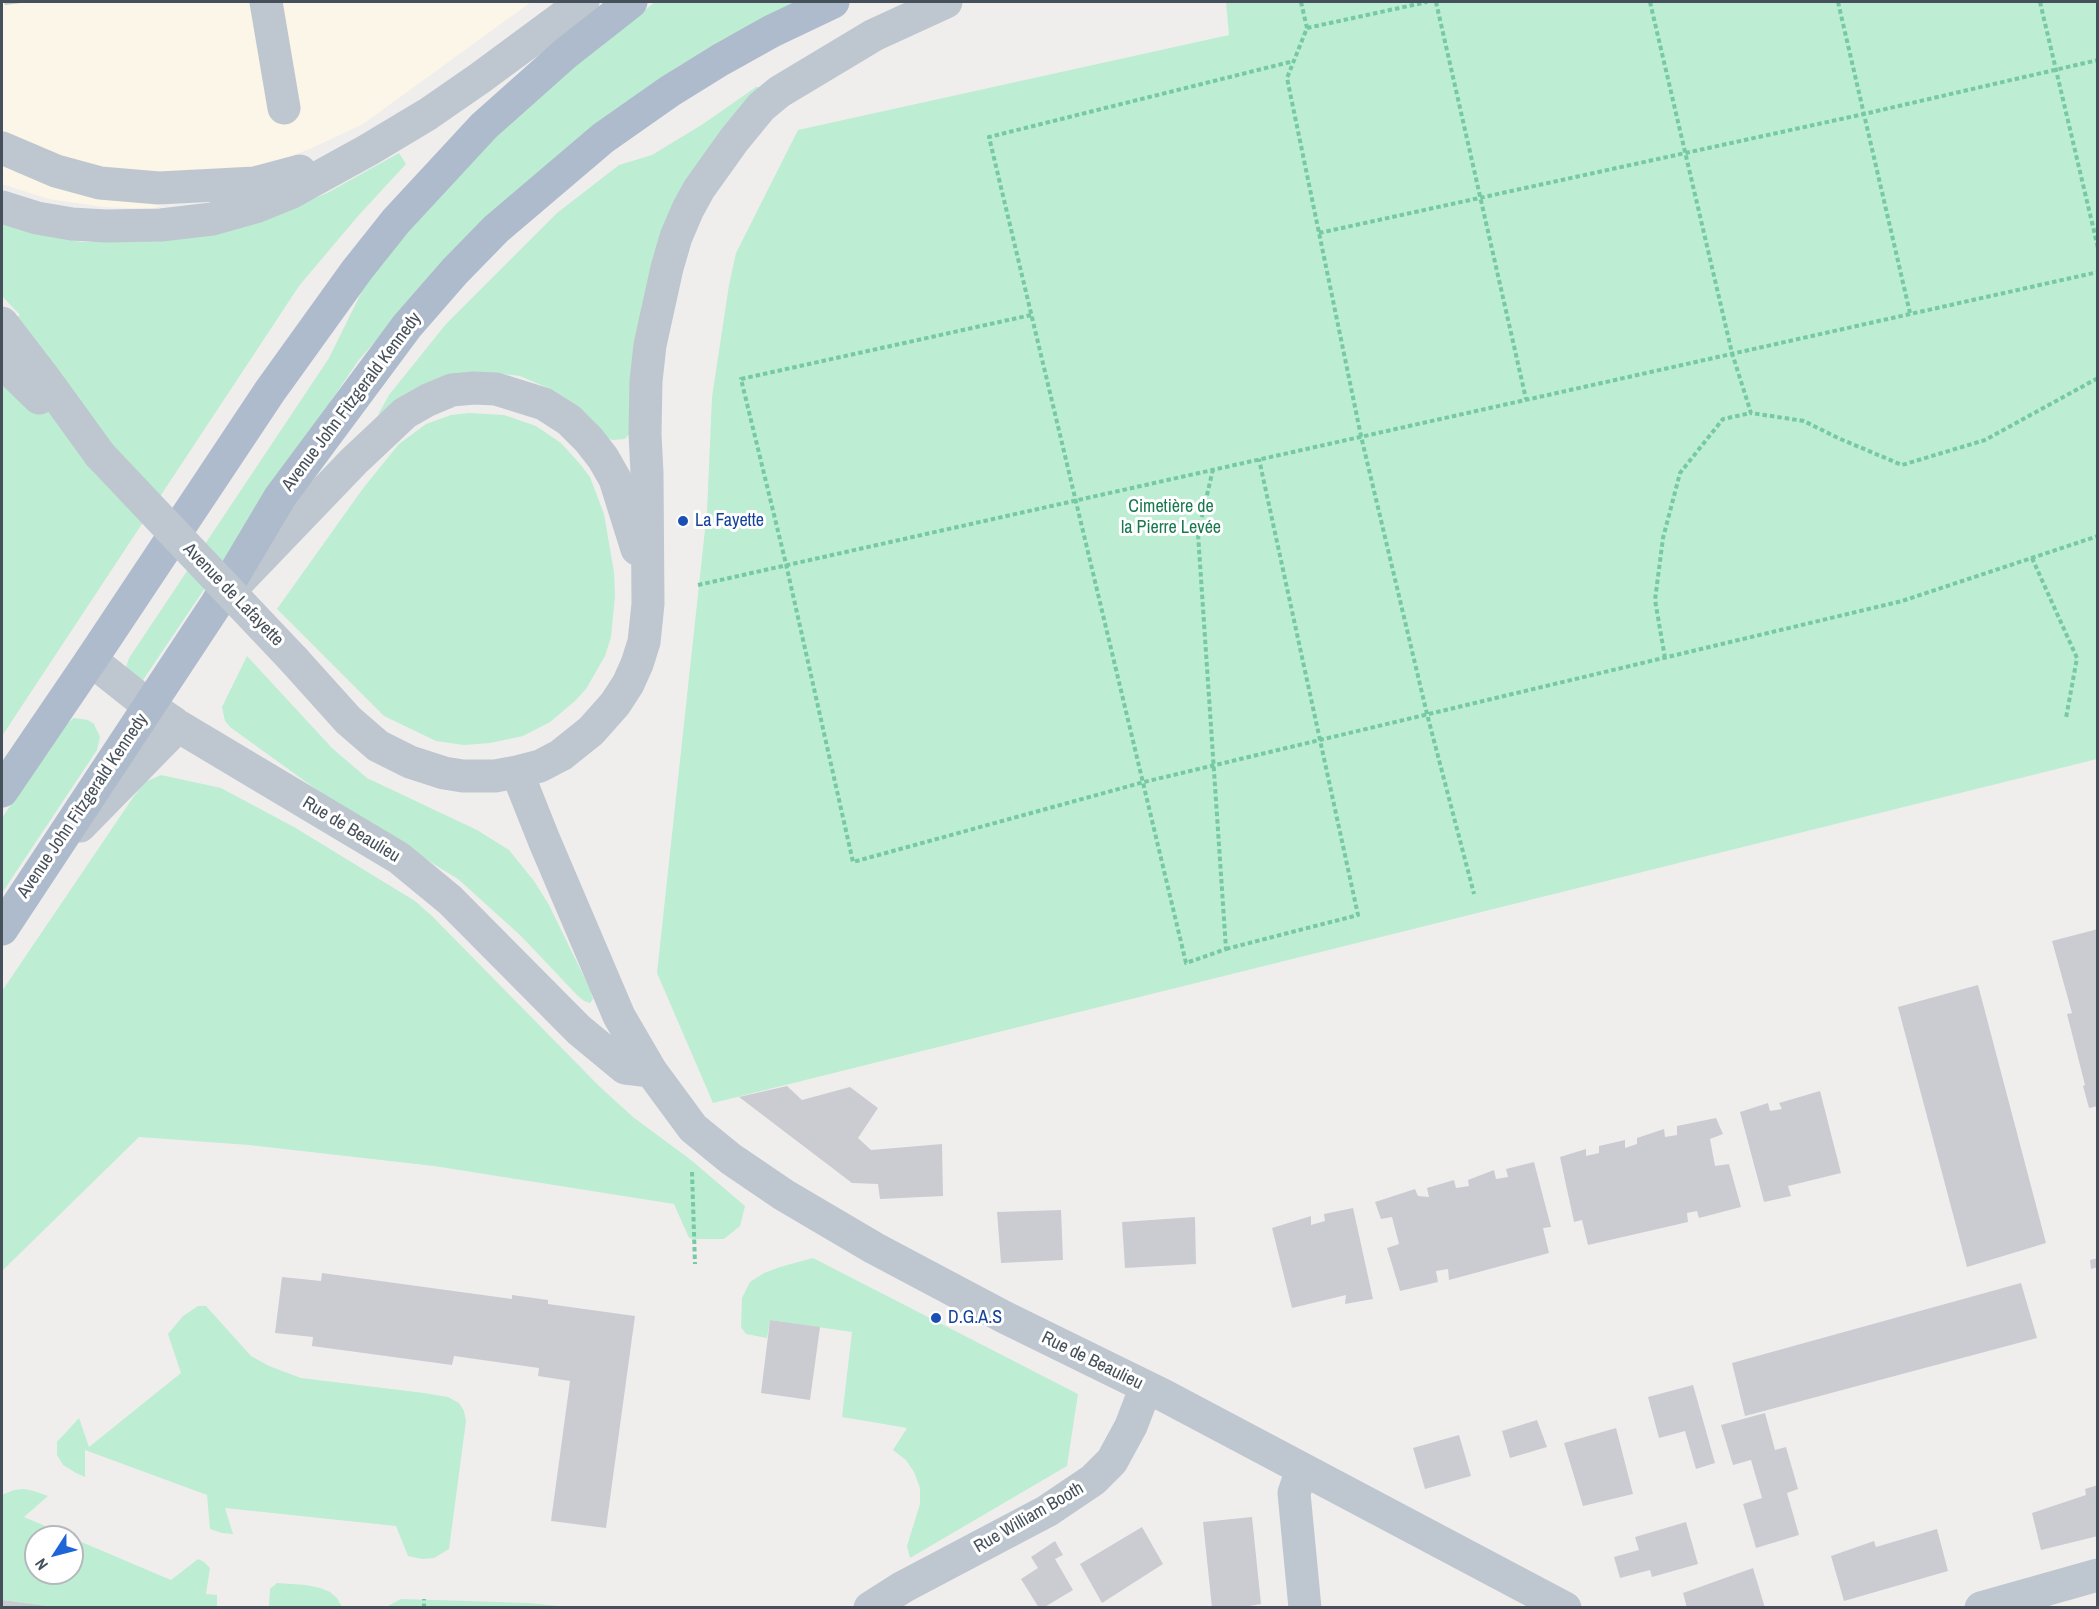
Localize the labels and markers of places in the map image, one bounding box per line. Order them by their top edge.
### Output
place label: La Fayette [695,510,764,532]
marker: La Fayette [676,514,690,528]
place label: D.G.A.S [948,1307,1002,1329]
marker: D.G.A.S [929,1311,943,1325]

